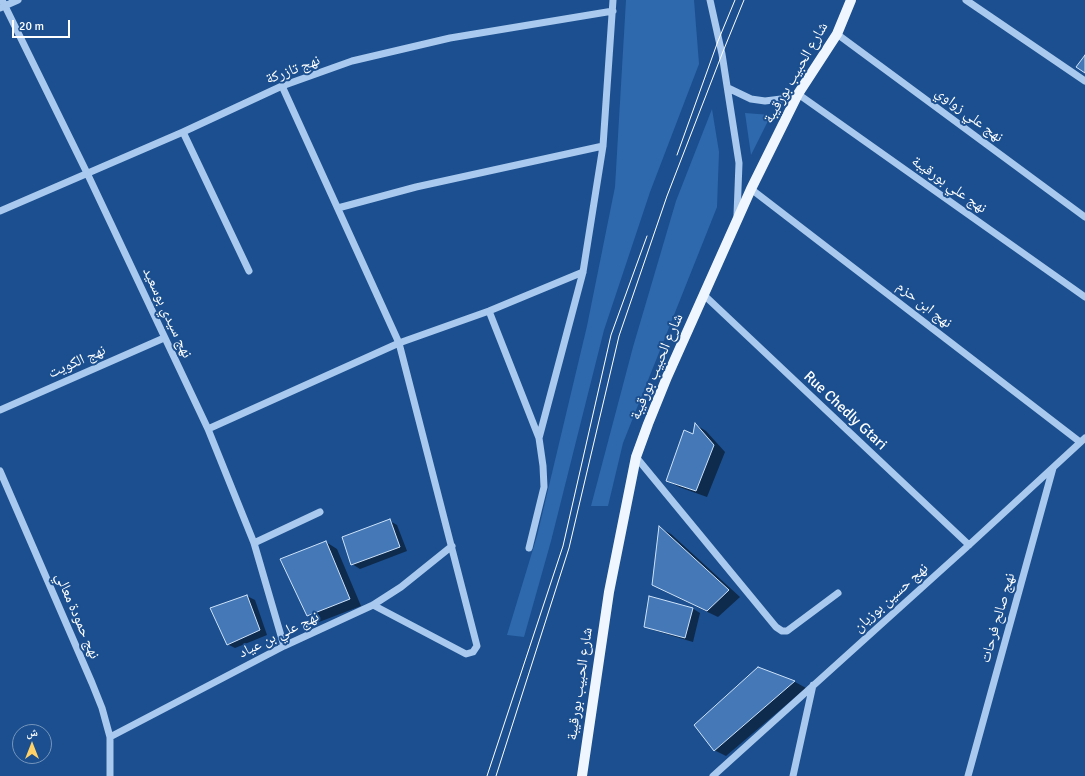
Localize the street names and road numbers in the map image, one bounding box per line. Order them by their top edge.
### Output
street label: شارع الحبيب بورقيبة [760,19,832,127]
street label: نهج تازركة [263,51,323,89]
street label: نهج علي زواوي [931,84,1007,146]
street label: نهج علي بورقيبة [908,152,990,218]
street label: نهج سيدي بوسعيد [138,265,196,361]
street label: نهج ابن حزم [893,278,955,332]
street label: شارع الحبيب بورقيبة [627,311,687,423]
street label: نهج الكويت [45,341,109,383]
street label: Rue Chedly Gtari [800,368,890,454]
street label: نهج حسين بوزيان [850,560,932,636]
street label: نهج حمودة معالي [51,570,103,662]
street label: نهج صالح فرحات [977,571,1019,665]
street label: نهج علي بن عياد [236,608,322,662]
street label: شارع الحبيب بورقيبة [563,626,597,742]

